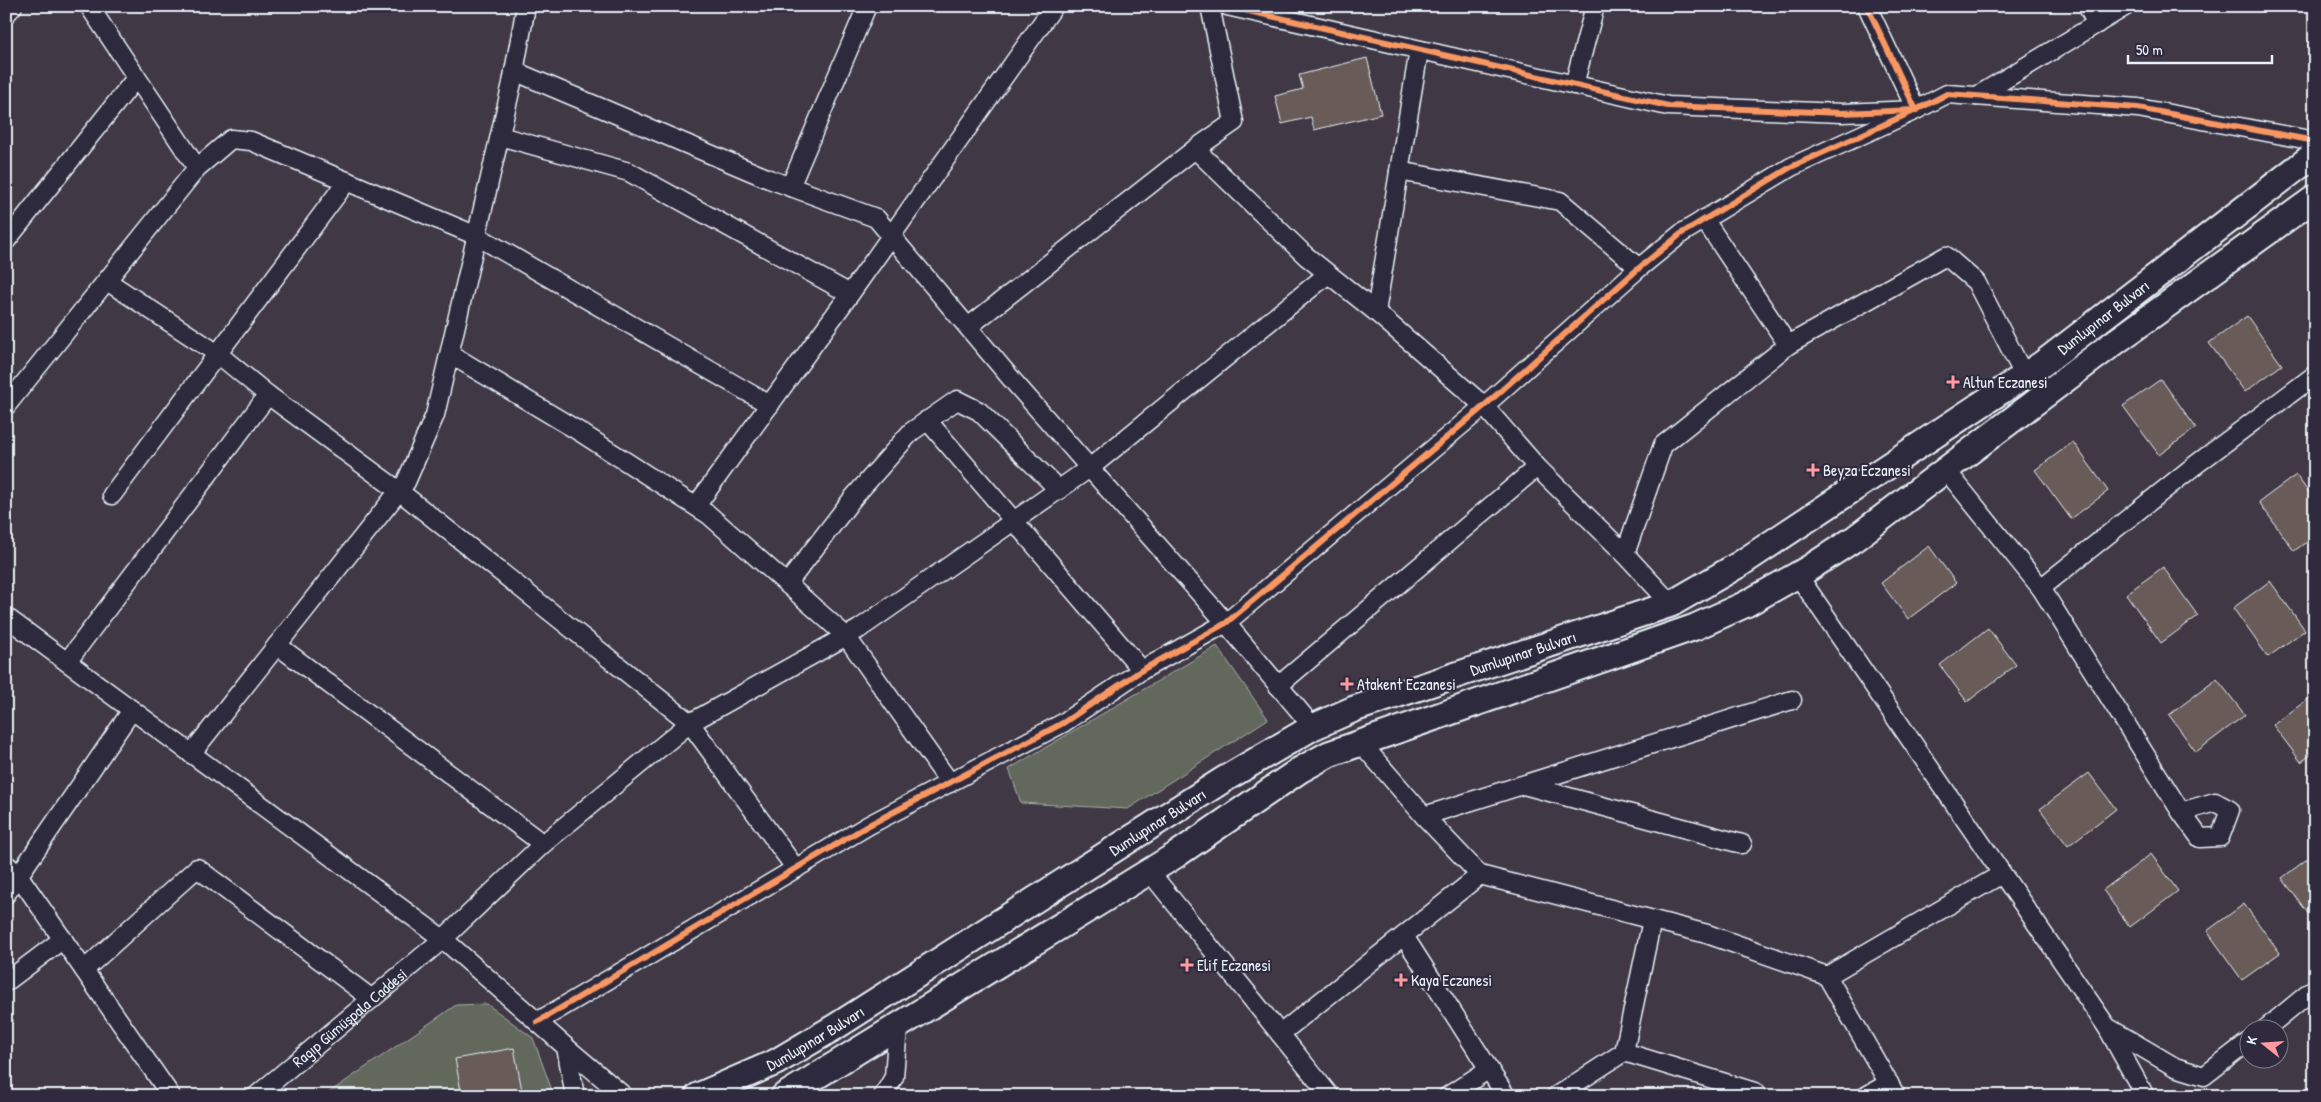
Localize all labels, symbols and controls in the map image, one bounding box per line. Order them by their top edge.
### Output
scale bar [2128,32,2272,64]
text: 50 m [2136,39,2163,60]
street label: Dumlupınar Bulvarı [2053,274,2154,359]
place label: Altun Eczanesi [1963,371,2048,393]
marker: Altun Eczanesi [1947,376,1959,388]
place label: Beyza Eczanesi [1823,459,1911,481]
marker: Beyza Eczanesi [1807,464,1819,476]
street label: Dumlupınar Bulvarı [1467,625,1579,681]
place label: Atakent Eczanesi [1357,673,1456,695]
marker: Atakent Eczanesi [1341,678,1353,690]
street label: Dumlupınar Bulvarı [1105,783,1210,861]
place label: Elif Eczanesi [1197,954,1271,976]
marker: Elif Eczanesi [1181,959,1193,971]
street label: Ragıp Gümüşpala Caddesi [287,963,411,1072]
place label: Kaya Eczanesi [1411,969,1492,991]
marker: Kaya Eczanesi [1395,974,1407,986]
street label: Dumlupınar Bulvarı [763,1000,868,1076]
north arrow [2238,1020,2288,1070]
text: K [2241,1033,2261,1046]

